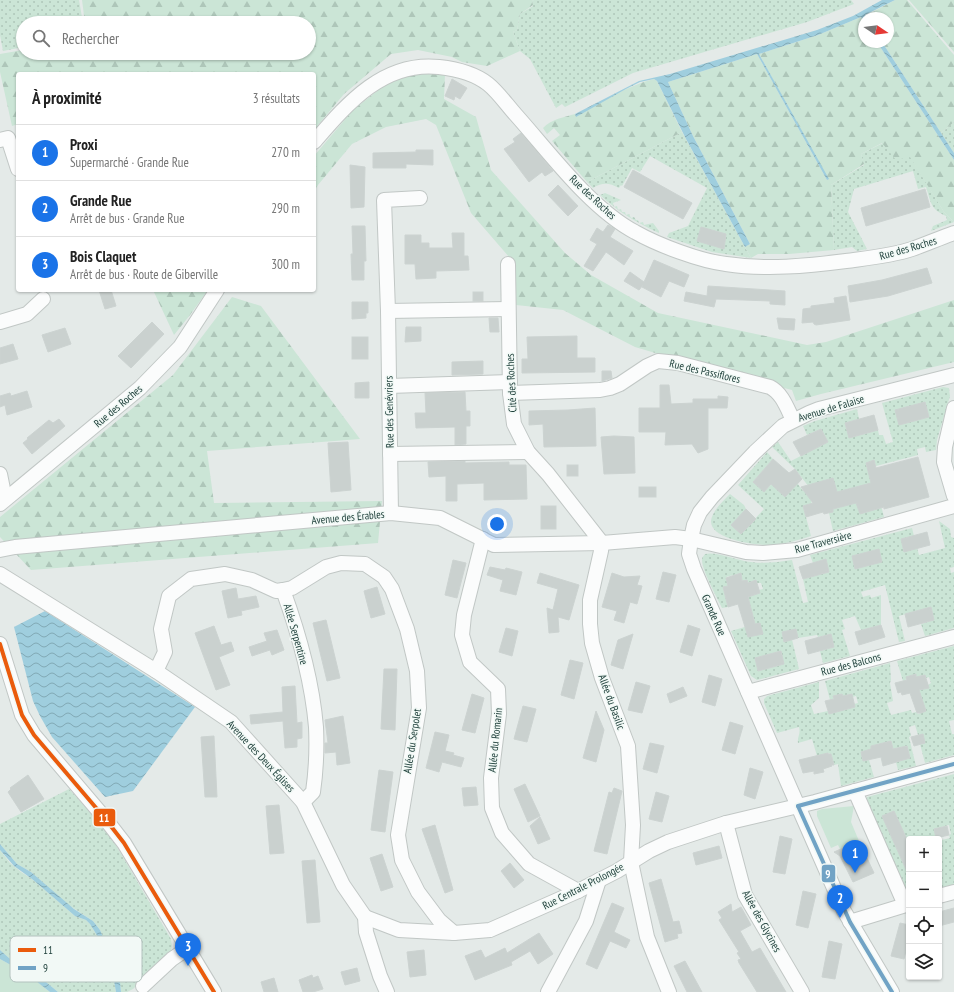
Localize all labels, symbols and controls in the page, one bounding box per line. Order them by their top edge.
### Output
north arrow [858,12,894,48]
search box [16,16,316,60]
icon: search [30,27,52,49]
text: Rechercher [62,29,119,48]
text: À proximité [32,87,102,109]
text: 3 résultats [253,90,300,107]
text: Proxi [70,135,98,154]
text: 1 [42,144,48,161]
text: 270 m [271,144,300,161]
text: Supermarché · Grande Rue [70,154,189,171]
street label: Rue des Roches [567,172,620,222]
text: Grande Rue [70,191,132,210]
text: 2 [42,200,48,217]
text: 290 m [271,200,300,217]
text: Arrêt de bus · Grande Rue [70,210,185,227]
street label: Rue des Roches [878,233,939,263]
text: Bois Claquet [70,247,136,266]
text: 3 [42,256,48,273]
text: 300 m [271,256,300,273]
text: Arrêt de bus · Route de Giberville [70,266,218,283]
street label: Cité des Roches [502,353,520,413]
street label: Rue des Passiflores [668,356,742,386]
street label: Rue des Genévriers [381,375,397,448]
street label: Rue des Roches [91,382,145,430]
street label: Avenue de Falaise [796,391,866,425]
street label: Avenue des Érables [311,507,385,527]
your location [487,514,507,534]
street label: Rue Traversière [793,528,853,556]
street label: Grande Rue [699,592,730,638]
street label: Allée Serpentine [281,602,312,667]
street label: Rue des Balcons [820,649,883,679]
street label: Allée du Basilic [595,672,629,732]
street label: Allée du Romarin [485,707,505,773]
street label: Allée du Serpolet [400,708,424,774]
street label: Avenue des Deux Églises [224,717,298,795]
line badge: 11 [93,808,116,827]
text: 11 [99,811,109,825]
map controls [906,836,942,980]
button: + [906,836,942,872]
pin: 1 [842,840,868,873]
street label: Rue Centrale Prolongée [540,859,626,912]
line badge: 9 [821,864,836,883]
text: 9 [825,867,831,881]
button: − [906,872,942,908]
pin: 2 [827,885,853,918]
street label: Allée des Glycines [739,888,785,955]
button: locate [906,908,942,944]
pin: 3 [175,933,201,966]
legend [10,936,142,982]
text: 11 [43,943,53,957]
button: layers [906,944,942,980]
text: 9 [43,961,48,975]

